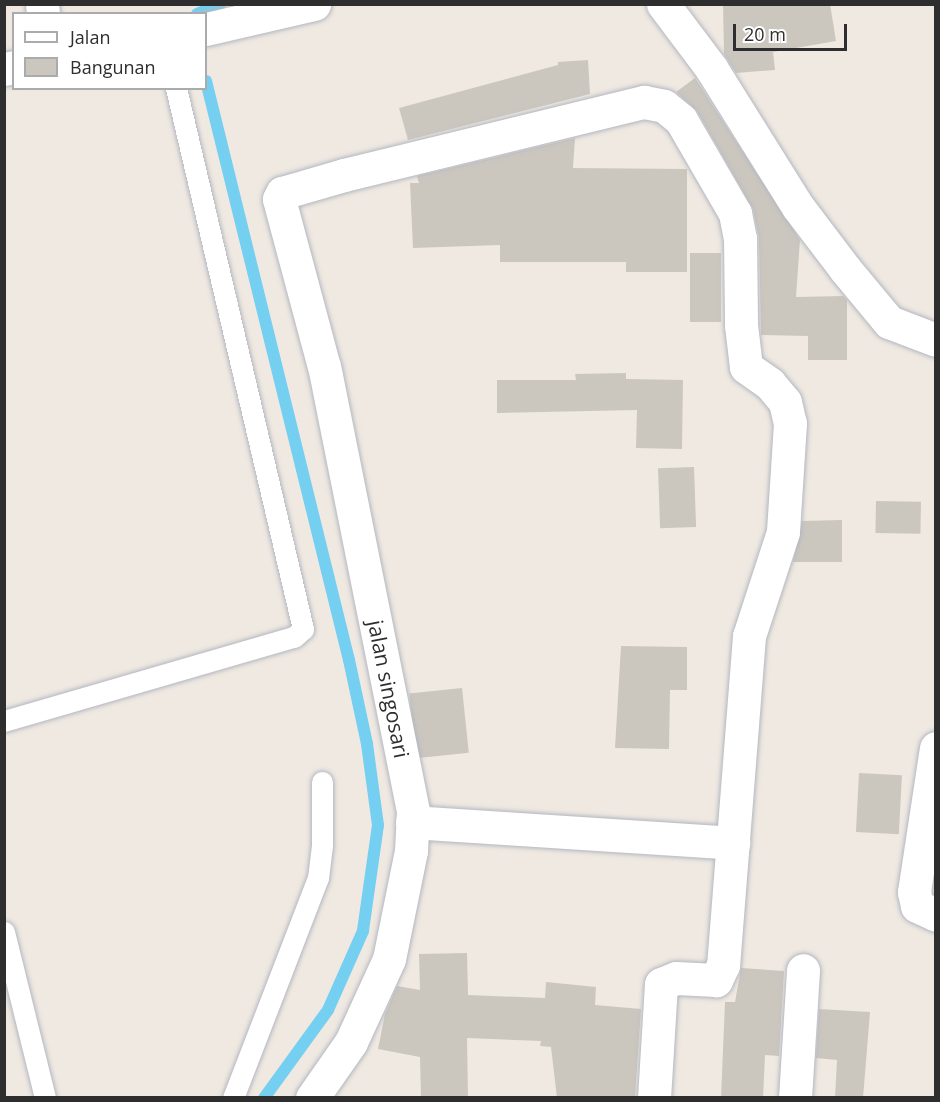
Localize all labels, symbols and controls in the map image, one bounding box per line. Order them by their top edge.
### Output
legend [12,12,207,90]
scale bar [736,12,850,50]
text: 20 m [744,22,786,46]
text: Jalan [70,25,110,49]
text: Bangunan [70,55,156,79]
street label: jalan singosari [363,618,415,760]

